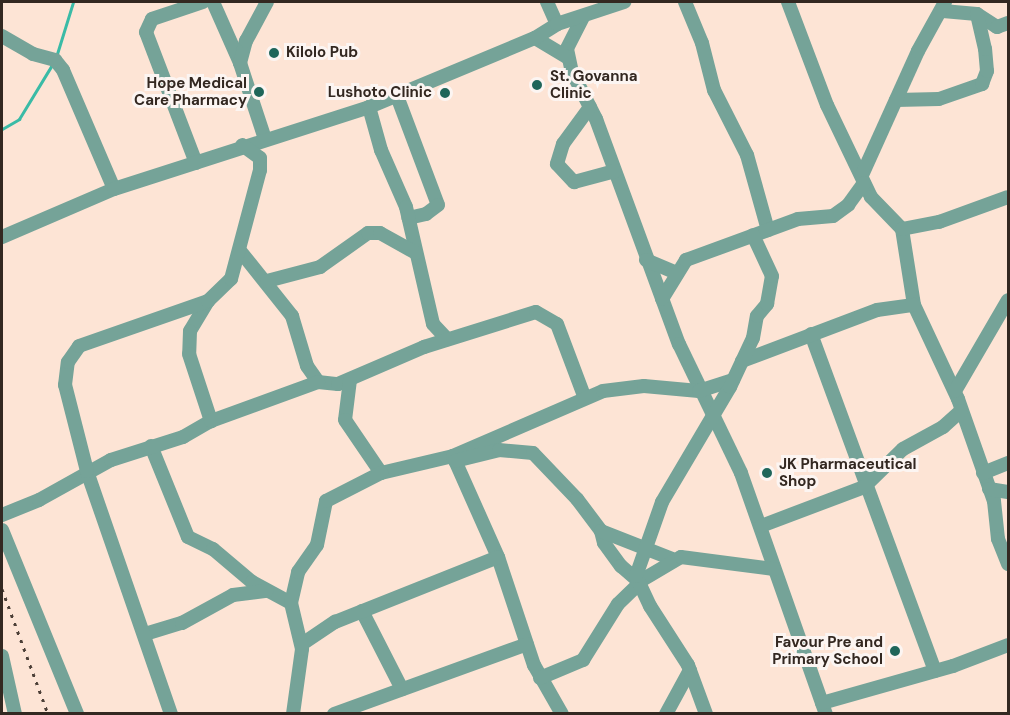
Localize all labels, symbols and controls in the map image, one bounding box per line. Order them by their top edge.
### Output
place label: Kilolo Pub [286,44,358,62]
marker: Kilolo Pub [267,46,281,60]
place label: St. Govanna Clinic [550,67,637,102]
place label: Hope Medical Care Pharmacy [134,74,247,109]
marker: St. Govanna Clinic [528,76,546,94]
place label: Lushoto Clinic [328,84,432,102]
marker: Lushoto Clinic [436,84,454,102]
marker: Hope Medical Care Pharmacy [252,85,266,99]
place label: JK Pharmaceutical Shop [779,455,917,490]
marker: JK Pharmaceutical Shop [760,466,774,480]
place label: Favour Pre and Primary School [772,633,883,668]
marker: Favour Pre and Primary School [888,644,902,658]

